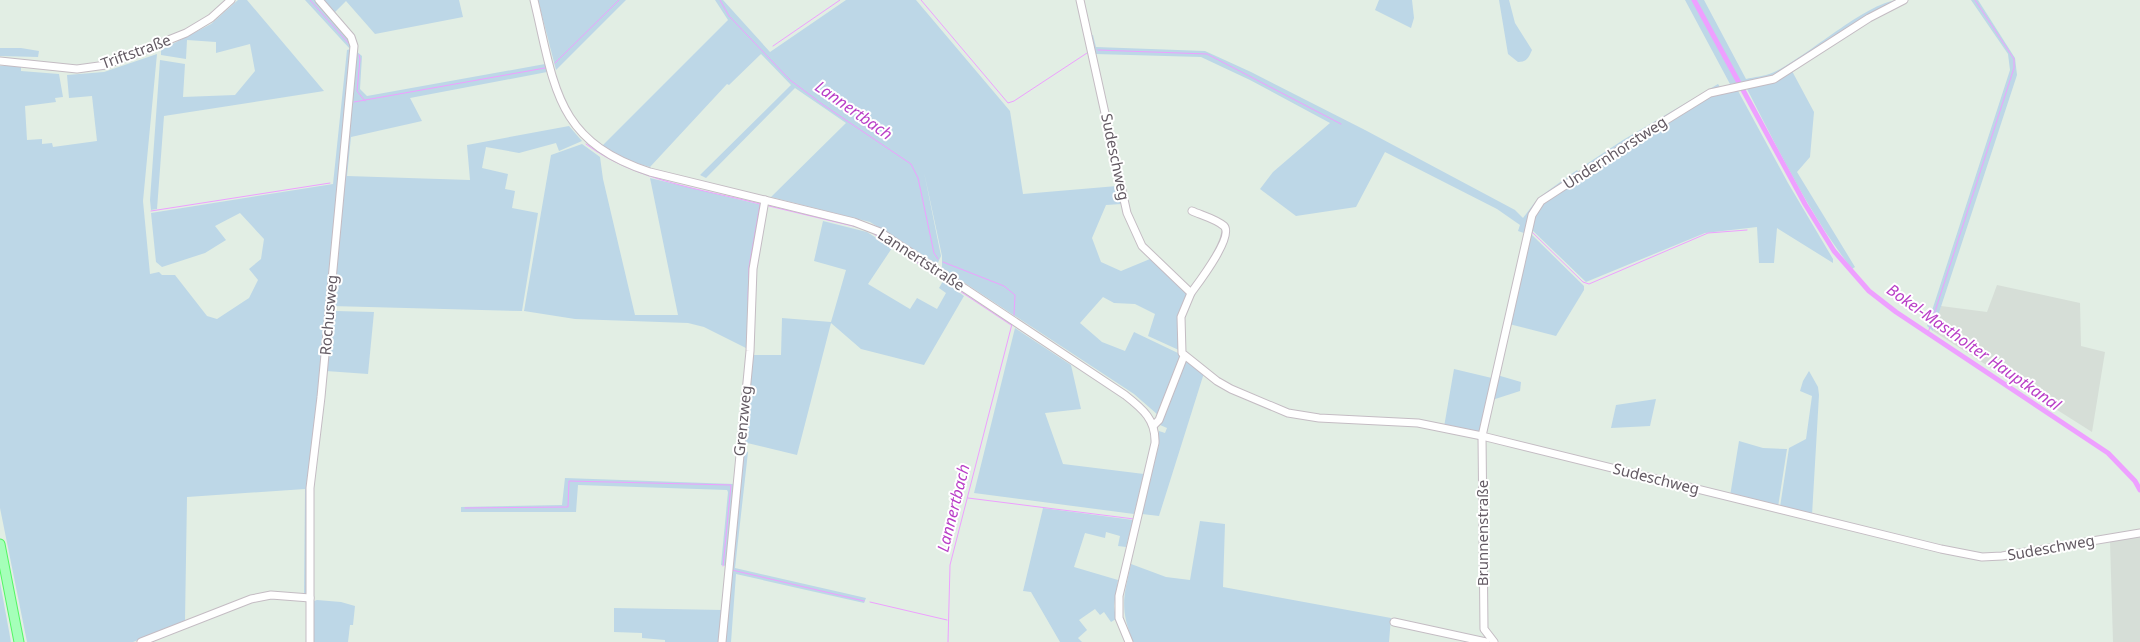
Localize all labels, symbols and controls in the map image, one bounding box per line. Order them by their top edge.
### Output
street label: Triftstraße [98,29,173,73]
water label: Lannertbach [811,75,897,145]
street label: Undernhorstweg [1559,111,1670,193]
street label: Sudeschweg [1097,112,1135,202]
street label: Lannertstraße [874,224,969,295]
street label: Rochusweg [315,274,341,356]
water label: Bokel-Mastholter Hauptkanal [1883,278,2066,416]
street label: Grenzweg [728,385,756,457]
street label: Sudeschweg [1611,458,1702,498]
water label: Lannertbach [931,462,975,554]
street label: Brunnenstraße [1472,480,1492,586]
street label: Sudeschweg [2006,529,2096,565]

